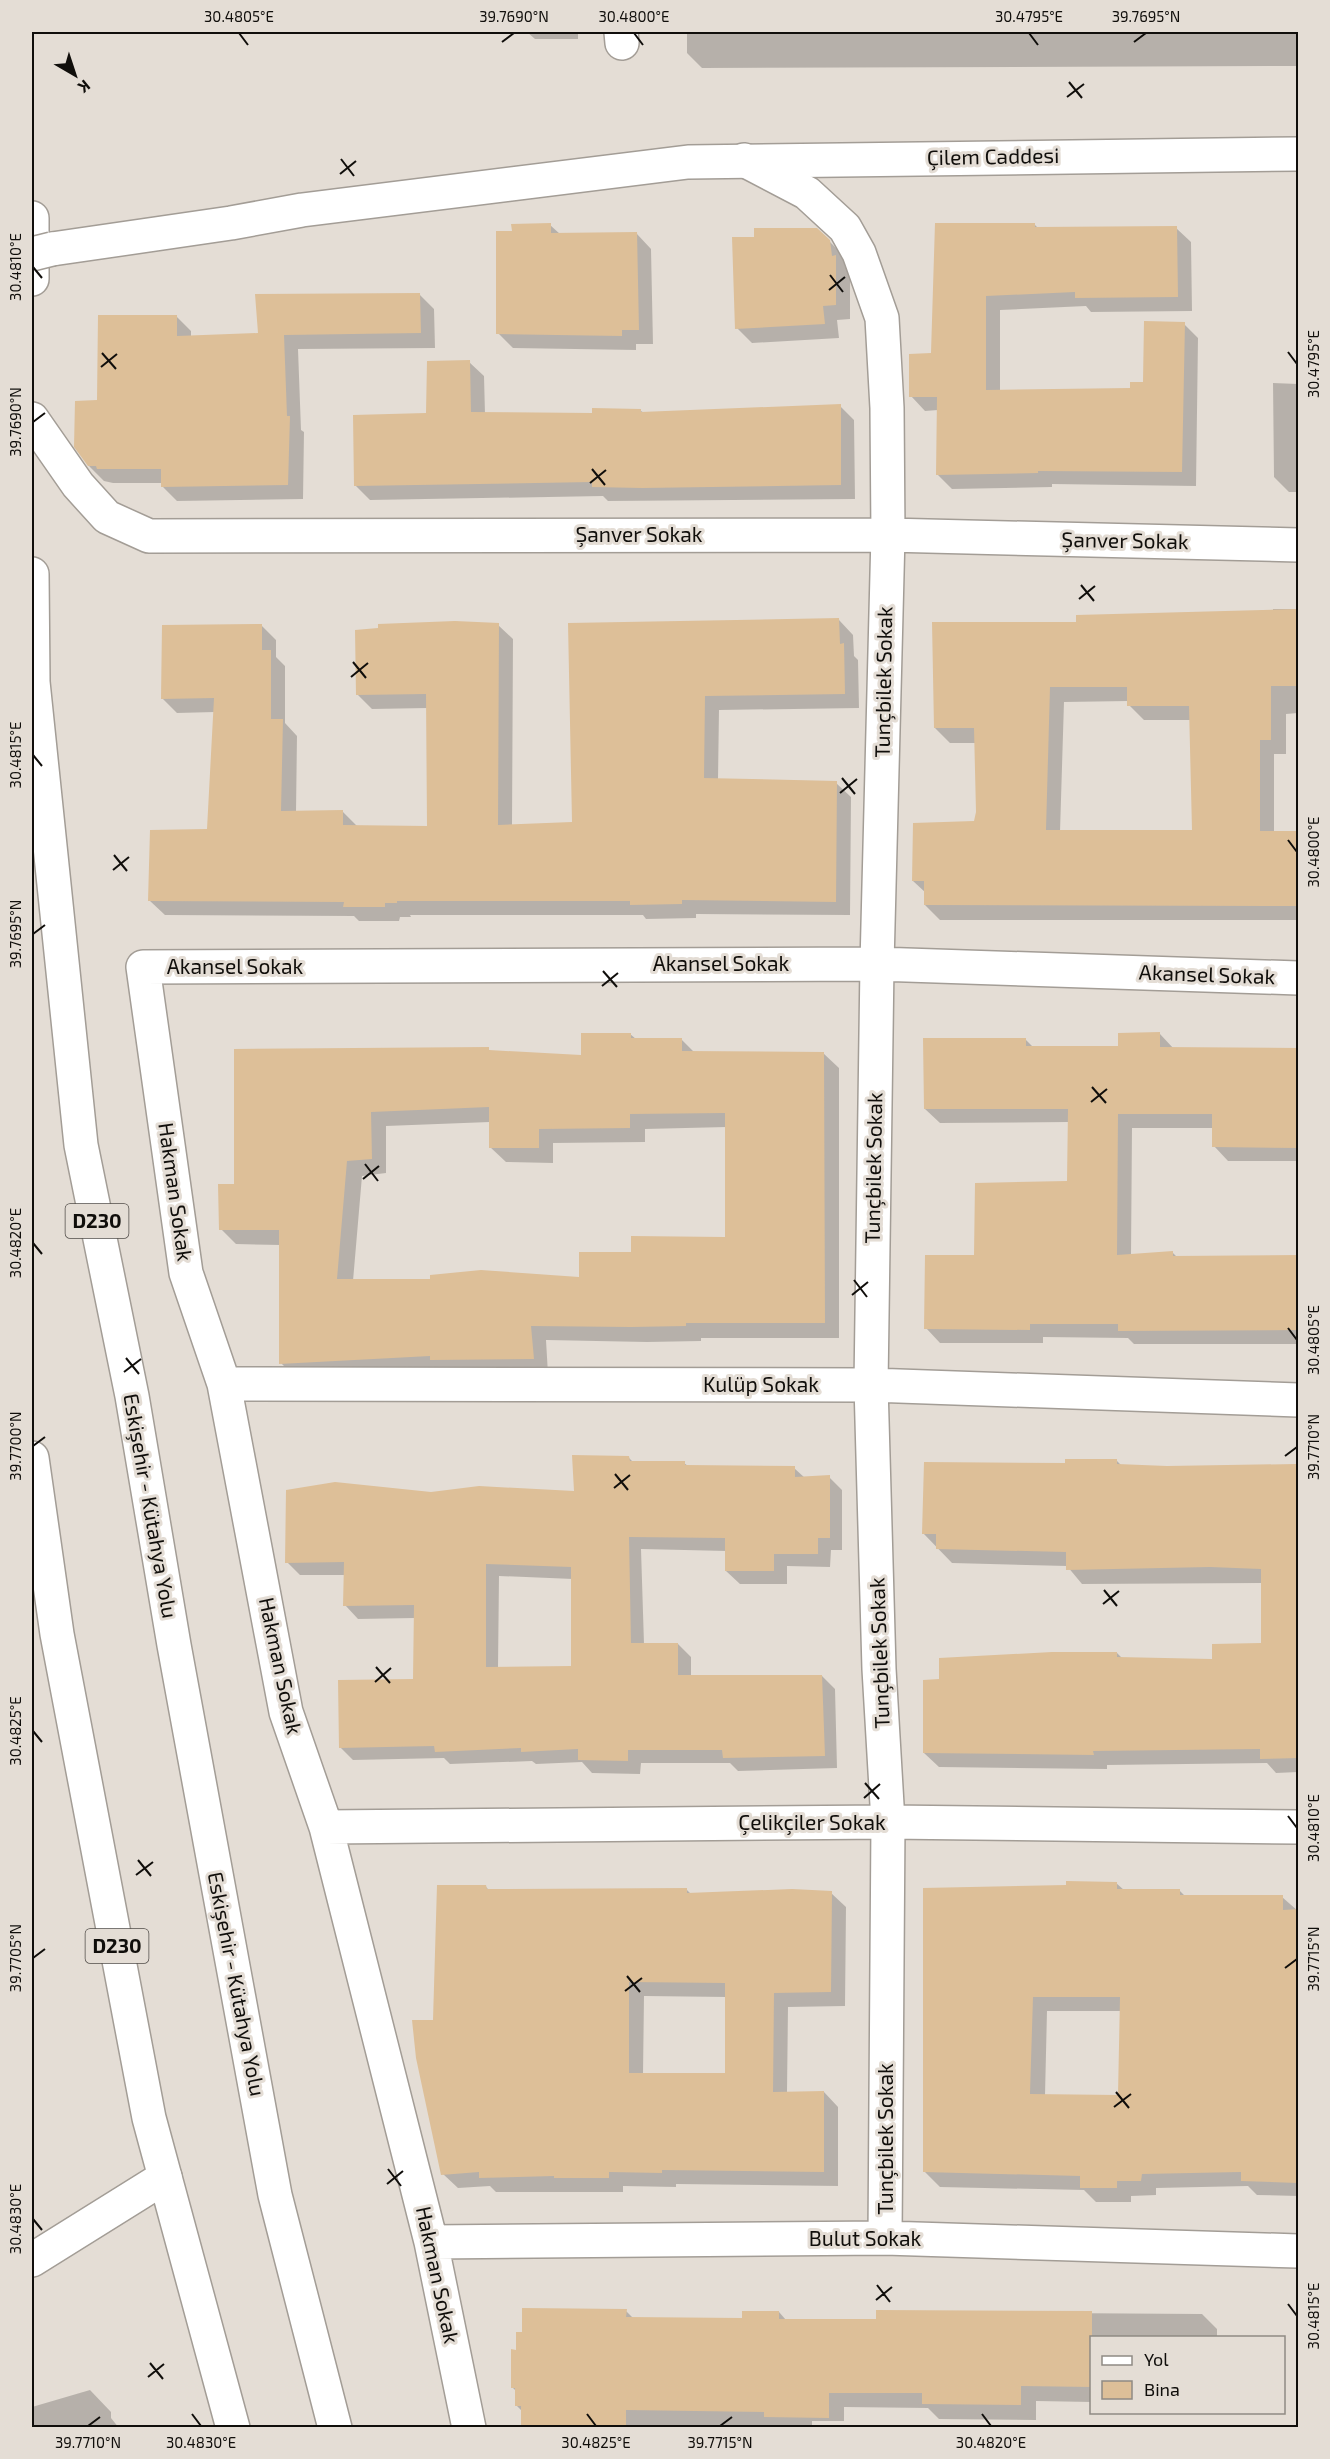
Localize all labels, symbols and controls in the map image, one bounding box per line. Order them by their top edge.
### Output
text: 30.4805°E [204,7,274,25]
text: 39.7690°N [479,7,549,25]
text: 30.4800°E [599,7,669,25]
text: 30.4795°E [995,7,1063,25]
text: 39.7695°N [1112,7,1180,25]
north arrow [45,45,105,105]
text: K [74,76,95,98]
street label: Çilem Caddesi [927,142,1059,171]
text: 30.4810°E [6,233,24,301]
text: 30.4795°E [1304,330,1322,398]
text: 39.7690°N [6,387,24,457]
street label: Şanver Sokak [575,521,703,548]
street label: Şanver Sokak [1061,526,1189,555]
street label: Tunçbilek Sokak [869,606,898,758]
text: 30.4815°E [6,722,24,788]
text: 30.4800°E [1304,817,1322,887]
text: 39.7695°N [6,900,24,968]
street label: Akansel Sokak [653,950,790,975]
street label: Akansel Sokak [167,953,304,978]
street label: Akansel Sokak [1138,959,1276,988]
street label: Tunçbilek Sokak [859,1092,888,1244]
street label: Hakman Sokak [154,1121,199,1263]
road number: D230 [66,1204,128,1238]
text: 30.4820°E [6,1208,24,1278]
text: 30.4805°E [1304,1305,1322,1375]
street label: Kulüp Sokak [703,1371,819,1396]
street label: Eskişehir - Kütahya Yolu [117,1391,184,1620]
text: 39.7700°N [6,1411,24,1481]
text: 39.7710°N [1304,1414,1322,1480]
street label: Tunçbilek Sokak [863,1577,896,1729]
street label: Hakman Sokak [255,1595,308,1737]
text: 30.4825°E [6,1696,24,1766]
text: 30.4810°E [1304,1794,1322,1862]
street label: Çelikçiler Sokak [738,1809,886,1836]
street label: Eskişehir - Kütahya Yolu [202,1870,271,2098]
text: 39.7705°N [6,1924,24,1992]
text: 39.7715°N [1304,1926,1322,1992]
road number: D230 [86,1929,148,1963]
street label: Tunçbilek Sokak [872,2063,899,2215]
text: 30.4830°E [6,2184,24,2254]
street label: Hakman Sokak [412,2204,465,2346]
street label: Bulut Sokak [809,2225,922,2250]
text: 30.4815°E [1304,2283,1322,2349]
legend [1090,2336,1285,2414]
text: Yol [1144,2348,1169,2370]
text: Bina [1144,2378,1180,2400]
text: 39.7710°N [55,2433,121,2451]
text: 30.4830°E [166,2433,236,2451]
text: 30.4825°E [561,2433,631,2451]
text: 39.7715°N [687,2433,753,2451]
text: 30.4820°E [956,2433,1026,2451]

